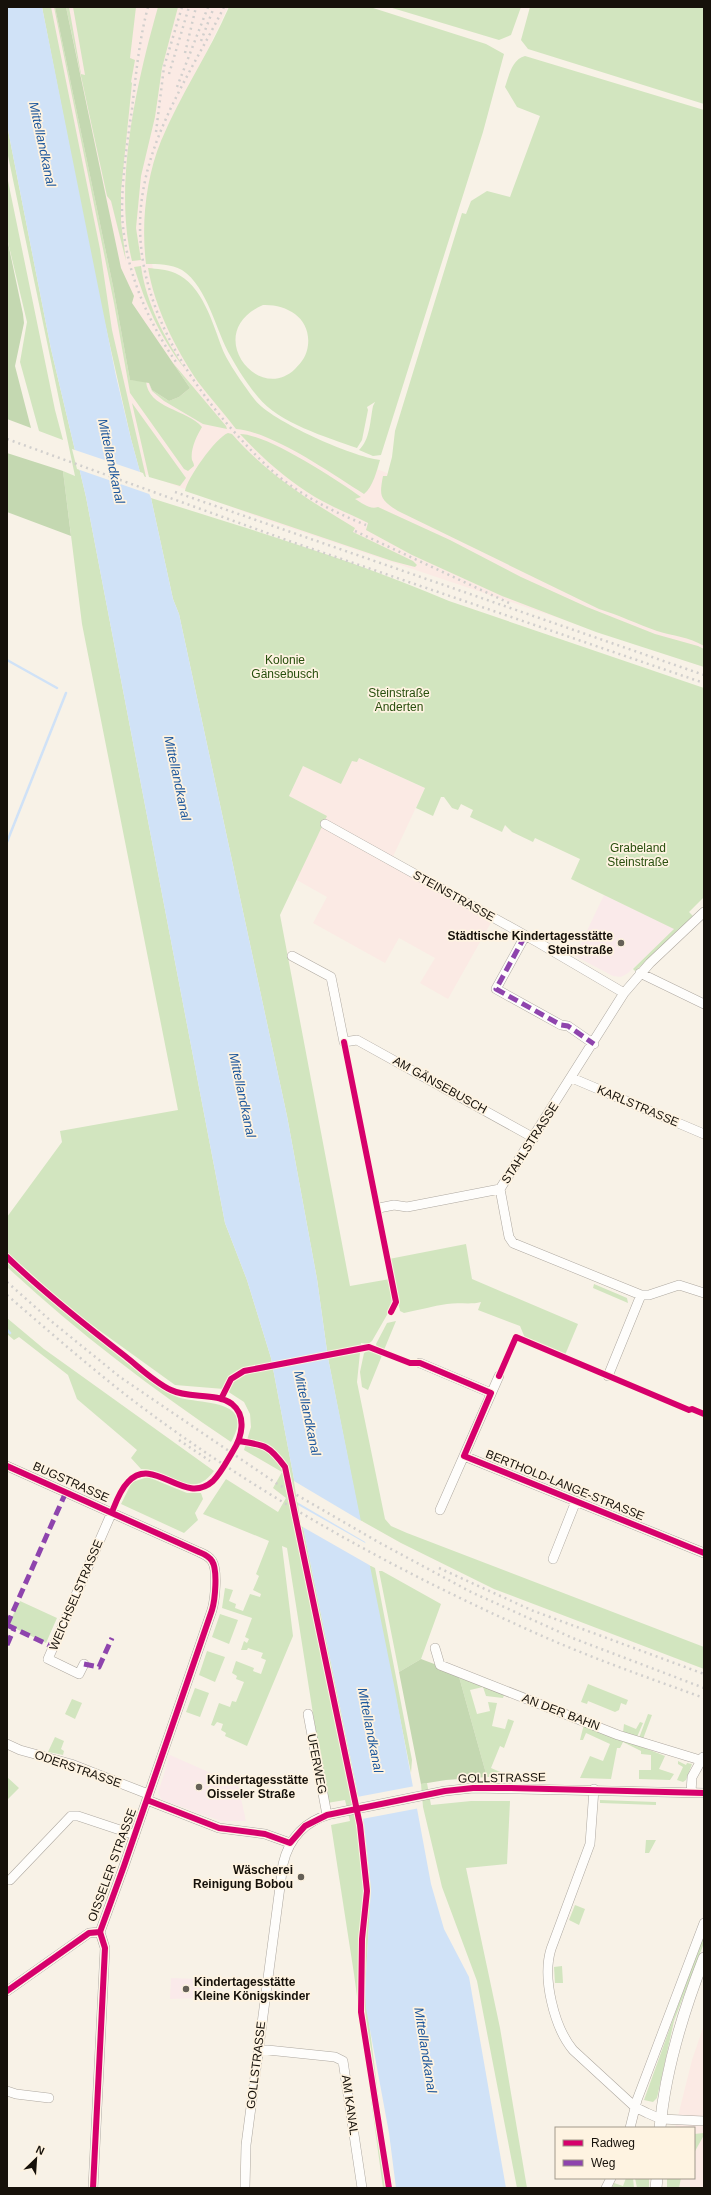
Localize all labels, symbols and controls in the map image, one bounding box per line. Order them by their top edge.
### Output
water label: Mittellandkanal [26,100,59,189]
water label: Mittellandkanal [95,417,128,506]
park label: Kolonie Gänsebusch [251,653,319,681]
park label: Steinstraße Anderten [368,686,430,714]
water label: Mittellandkanal [161,734,194,823]
park label: Grabeland Steinstraße [607,841,669,869]
street label: STEINSTRASSE [411,868,497,924]
place label: Städtische Kindertagesstätte Steinstraße [448,929,613,957]
marker: Städtische Kindertagesstätte Steinstraße [616,938,626,948]
water label: Mittellandkanal [226,1051,259,1140]
street label: AM GÄNSEBUSCH [391,1053,489,1117]
street label: KARLSTRASSE [595,1082,681,1130]
street label: STAHLSTRASSE [499,1100,561,1186]
water label: Mittellandkanal [291,1369,324,1458]
street label: BERTHOLD-LANGE-STRASSE [484,1447,646,1523]
street label: BUGSTRASSE [31,1459,111,1505]
street label: WEICHSELSTRASSE [46,1538,106,1652]
water label: Mittellandkanal [355,1686,386,1775]
street label: AN DER BAHN [520,1691,602,1733]
street label: UFERWEG [304,1733,330,1795]
street label: ODERSTRASSE [33,1748,123,1790]
street label: GOLLSTRASSE [458,1770,546,1786]
place label: Kindertagesstätte Oisseler Straße [207,1773,309,1801]
marker: Kindertagesstätte Oisseler Straße [194,1782,204,1792]
street label: OISSELER STRASSE [85,1807,139,1923]
place label: Wäscherei Reinigung Bobou [193,1863,293,1891]
marker: Wäscherei Reinigung Bobou [296,1872,306,1882]
place label: Kindertagesstätte Kleine Königskinder [194,1975,310,2003]
marker: Kindertagesstätte Kleine Königskinder [181,1984,191,1994]
water label: Mittellandkanal [411,2006,440,2095]
street label: GOLLSTRASSE [244,2020,268,2110]
street label: AM KANAL [339,2074,361,2136]
legend [555,2127,695,2179]
text: Radweg [591,2136,635,2150]
north arrow [16,2139,56,2179]
text: N [34,2143,46,2157]
text: Weg [591,2156,615,2170]

